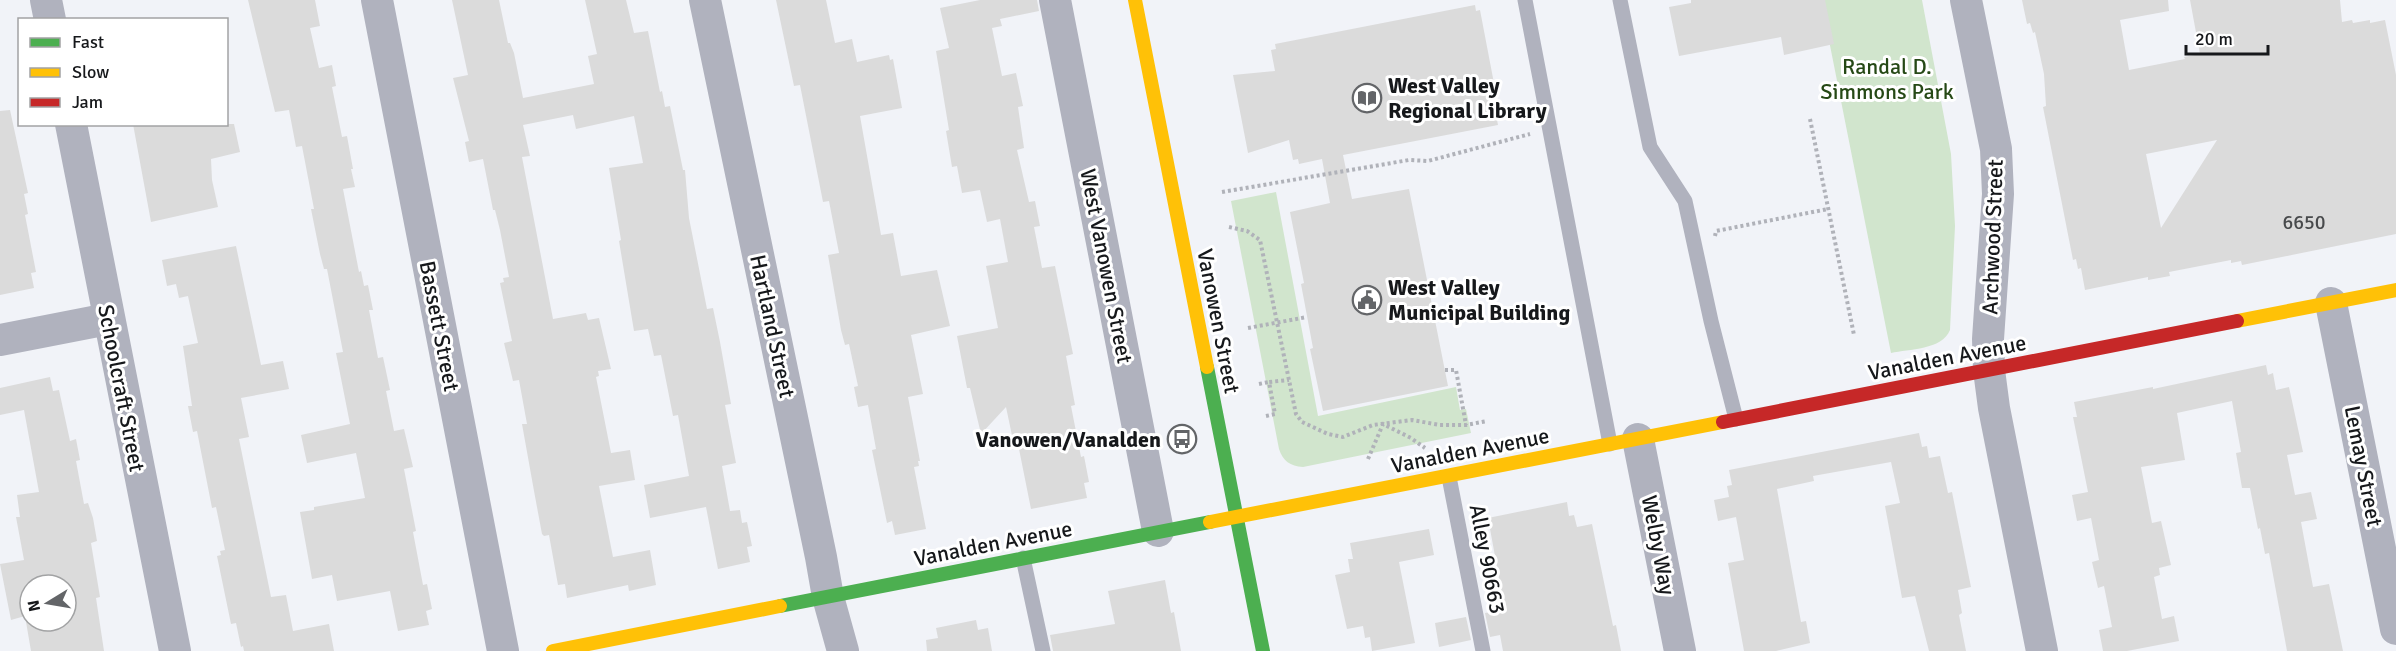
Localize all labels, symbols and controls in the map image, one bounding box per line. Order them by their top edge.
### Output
legend [18,18,228,126]
scale bar [2186,18,2268,56]
text: 20 m [2195,28,2233,50]
text: Fast [72,31,104,53]
park label: Randal D. Simmons Park [1820,53,1954,105]
text: Slow [72,61,109,83]
place label: West Valley Regional Library [1388,72,1547,124]
library icon: West Valley Regional Library [1351,82,1383,114]
text: Jam [72,91,103,113]
street label: Archwood Street [1976,159,2009,315]
street label: West Vanowen Street [1074,166,1139,366]
house number: 6650 [2282,210,2326,235]
street label: Vanowen Street [1191,246,1246,396]
street label: Hartland Street [744,252,801,400]
street label: Bassett Street [414,259,465,394]
place label: West Valley Municipal Building [1388,274,1570,326]
public building icon: West Valley Municipal Building [1351,284,1383,316]
street label: Schoolcraft Street [92,302,151,474]
street label: Vanalden Avenue [1866,329,2029,386]
street label: Lemay Street [2339,403,2389,529]
street label: Vanalden Avenue [1389,422,1552,479]
bus stop icon: Vanowen/Vanalden [1166,423,1198,455]
place label: Vanowen/Vanalden [976,426,1161,453]
street label: Welby Way [1636,493,1682,598]
street label: Alley 90663 [1464,502,1511,616]
street label: Vanalden Avenue [912,515,1075,572]
north arrow [18,573,78,633]
text: N [23,598,45,613]

